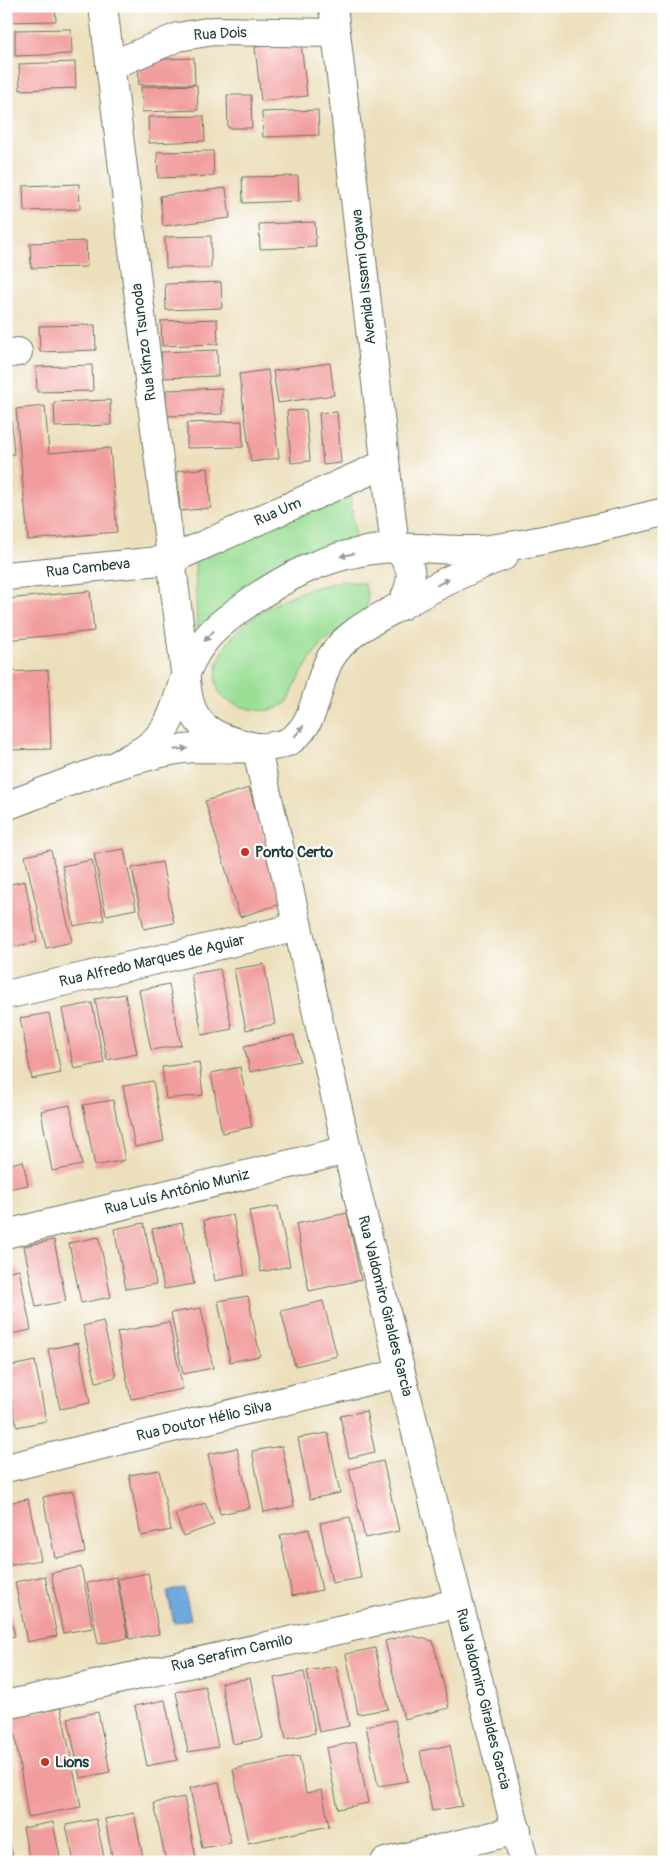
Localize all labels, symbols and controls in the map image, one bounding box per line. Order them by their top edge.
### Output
street label: Rua Dois [193,23,247,45]
street label: Avenida Issami Ogawa [347,208,381,346]
street label: Rua Kinzo Tsunoda [127,282,161,402]
street label: Rua Um [251,493,305,531]
one-way arrow [340,551,355,559]
street label: Rua Cambeva [45,554,131,582]
one-way arrow [436,578,451,586]
one-way arrow [203,629,215,641]
one-way arrow [293,725,304,738]
one-way arrow [173,745,189,753]
place label: Ponto Certo [255,843,333,862]
marker: Ponto Certo [239,846,251,858]
street label: Rua Alfredo Marques de Aguiar [57,930,247,992]
street label: Rua Luís Antônio Muniz [103,1165,252,1219]
street label: Rua Valdomiro Giraldes Garcia [353,1214,417,1399]
street label: Rua Doutor Hélio Silva [135,1396,273,1446]
street label: Rua Valdomiro Giraldes Garcia [451,1607,515,1792]
street label: Rua Serafim Camilo [169,1630,295,1676]
place label: Lions [55,1753,89,1772]
marker: Lions [39,1756,51,1768]

